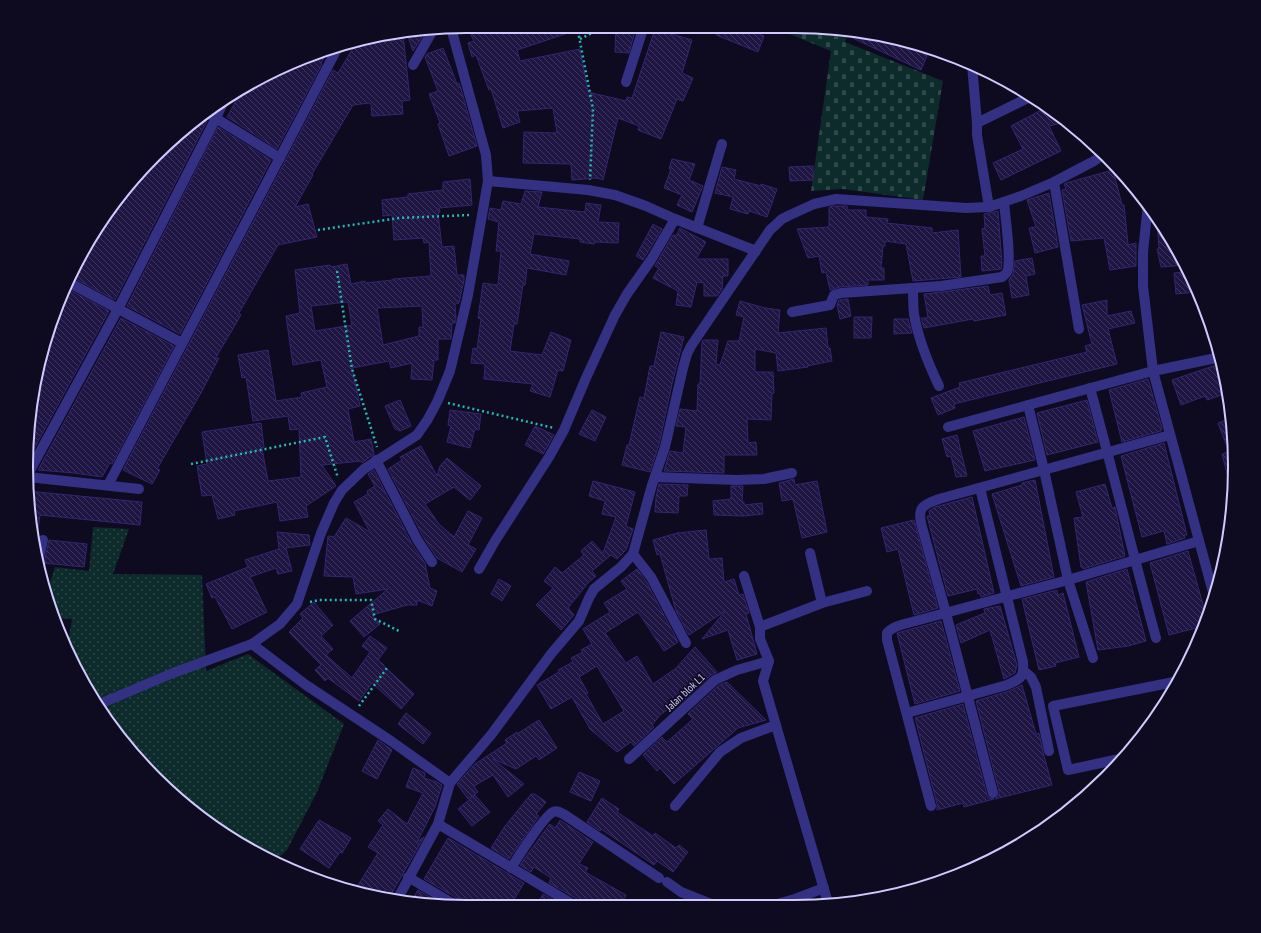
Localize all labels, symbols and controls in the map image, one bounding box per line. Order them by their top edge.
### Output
street label: Jalan blok L1 [662,670,708,715]

